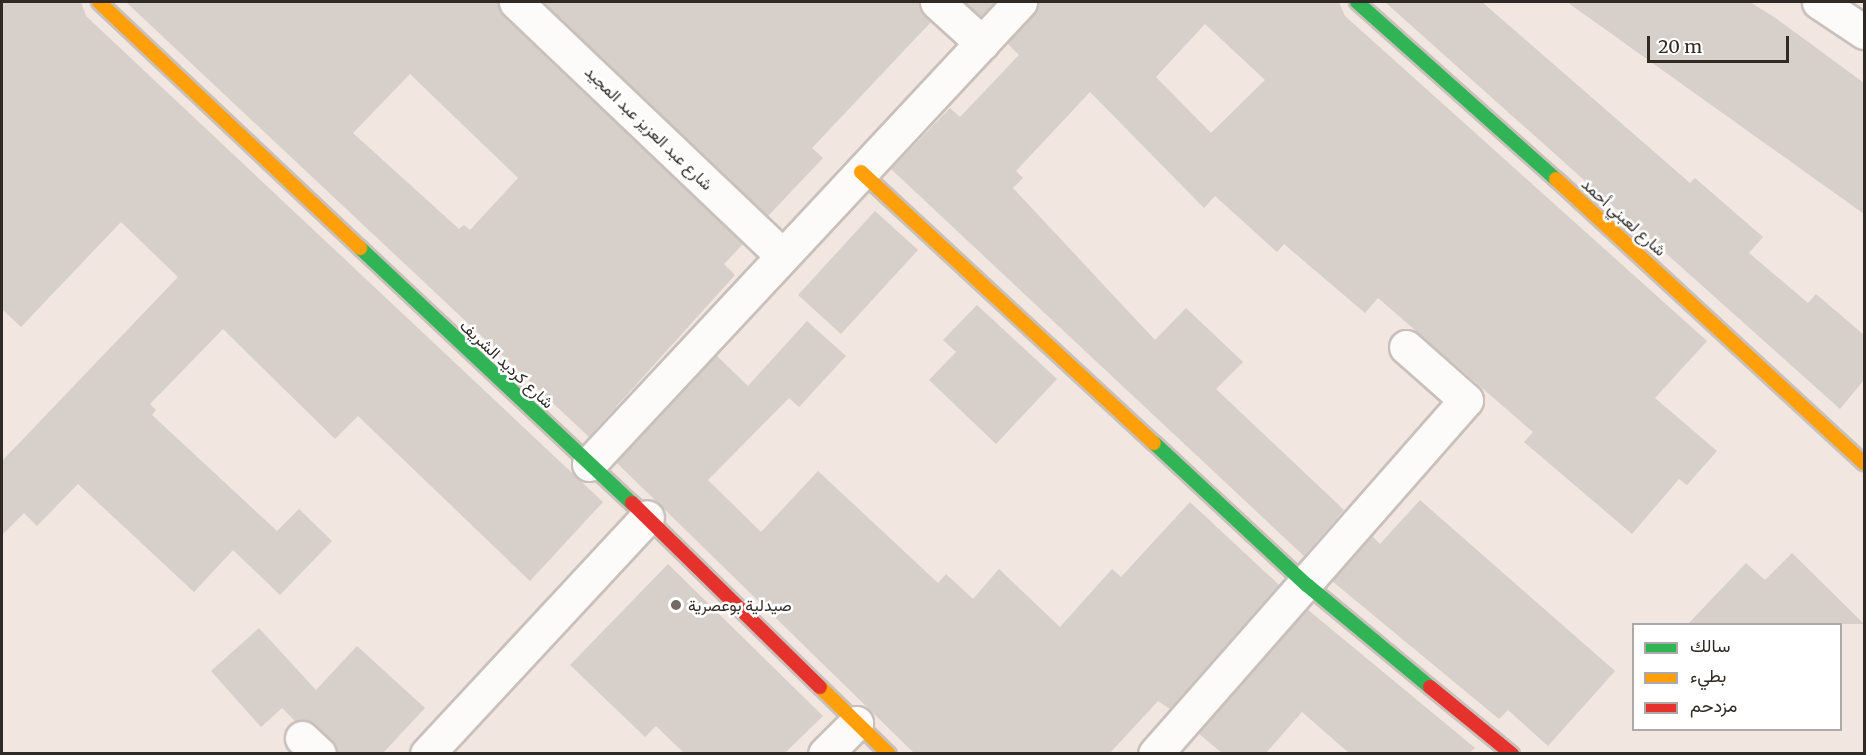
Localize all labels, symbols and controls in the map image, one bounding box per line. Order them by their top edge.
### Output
scale bar [1650,24,1792,62]
text: 20 m [1658,35,1702,58]
street label: شارع عبد العزيز عبد المجيد [581,62,717,194]
street label: شارع لعبني أحمد [1578,174,1670,260]
street label: شارع كرديد الشريف [456,316,558,412]
place label: صيدلية بوعصرية [688,595,792,615]
marker: صيدلية بوعصرية [669,598,683,612]
legend [1632,623,1842,731]
text: سالك [1690,634,1730,657]
text: بطيء [1690,664,1726,687]
text: مزدحم [1690,694,1737,717]

